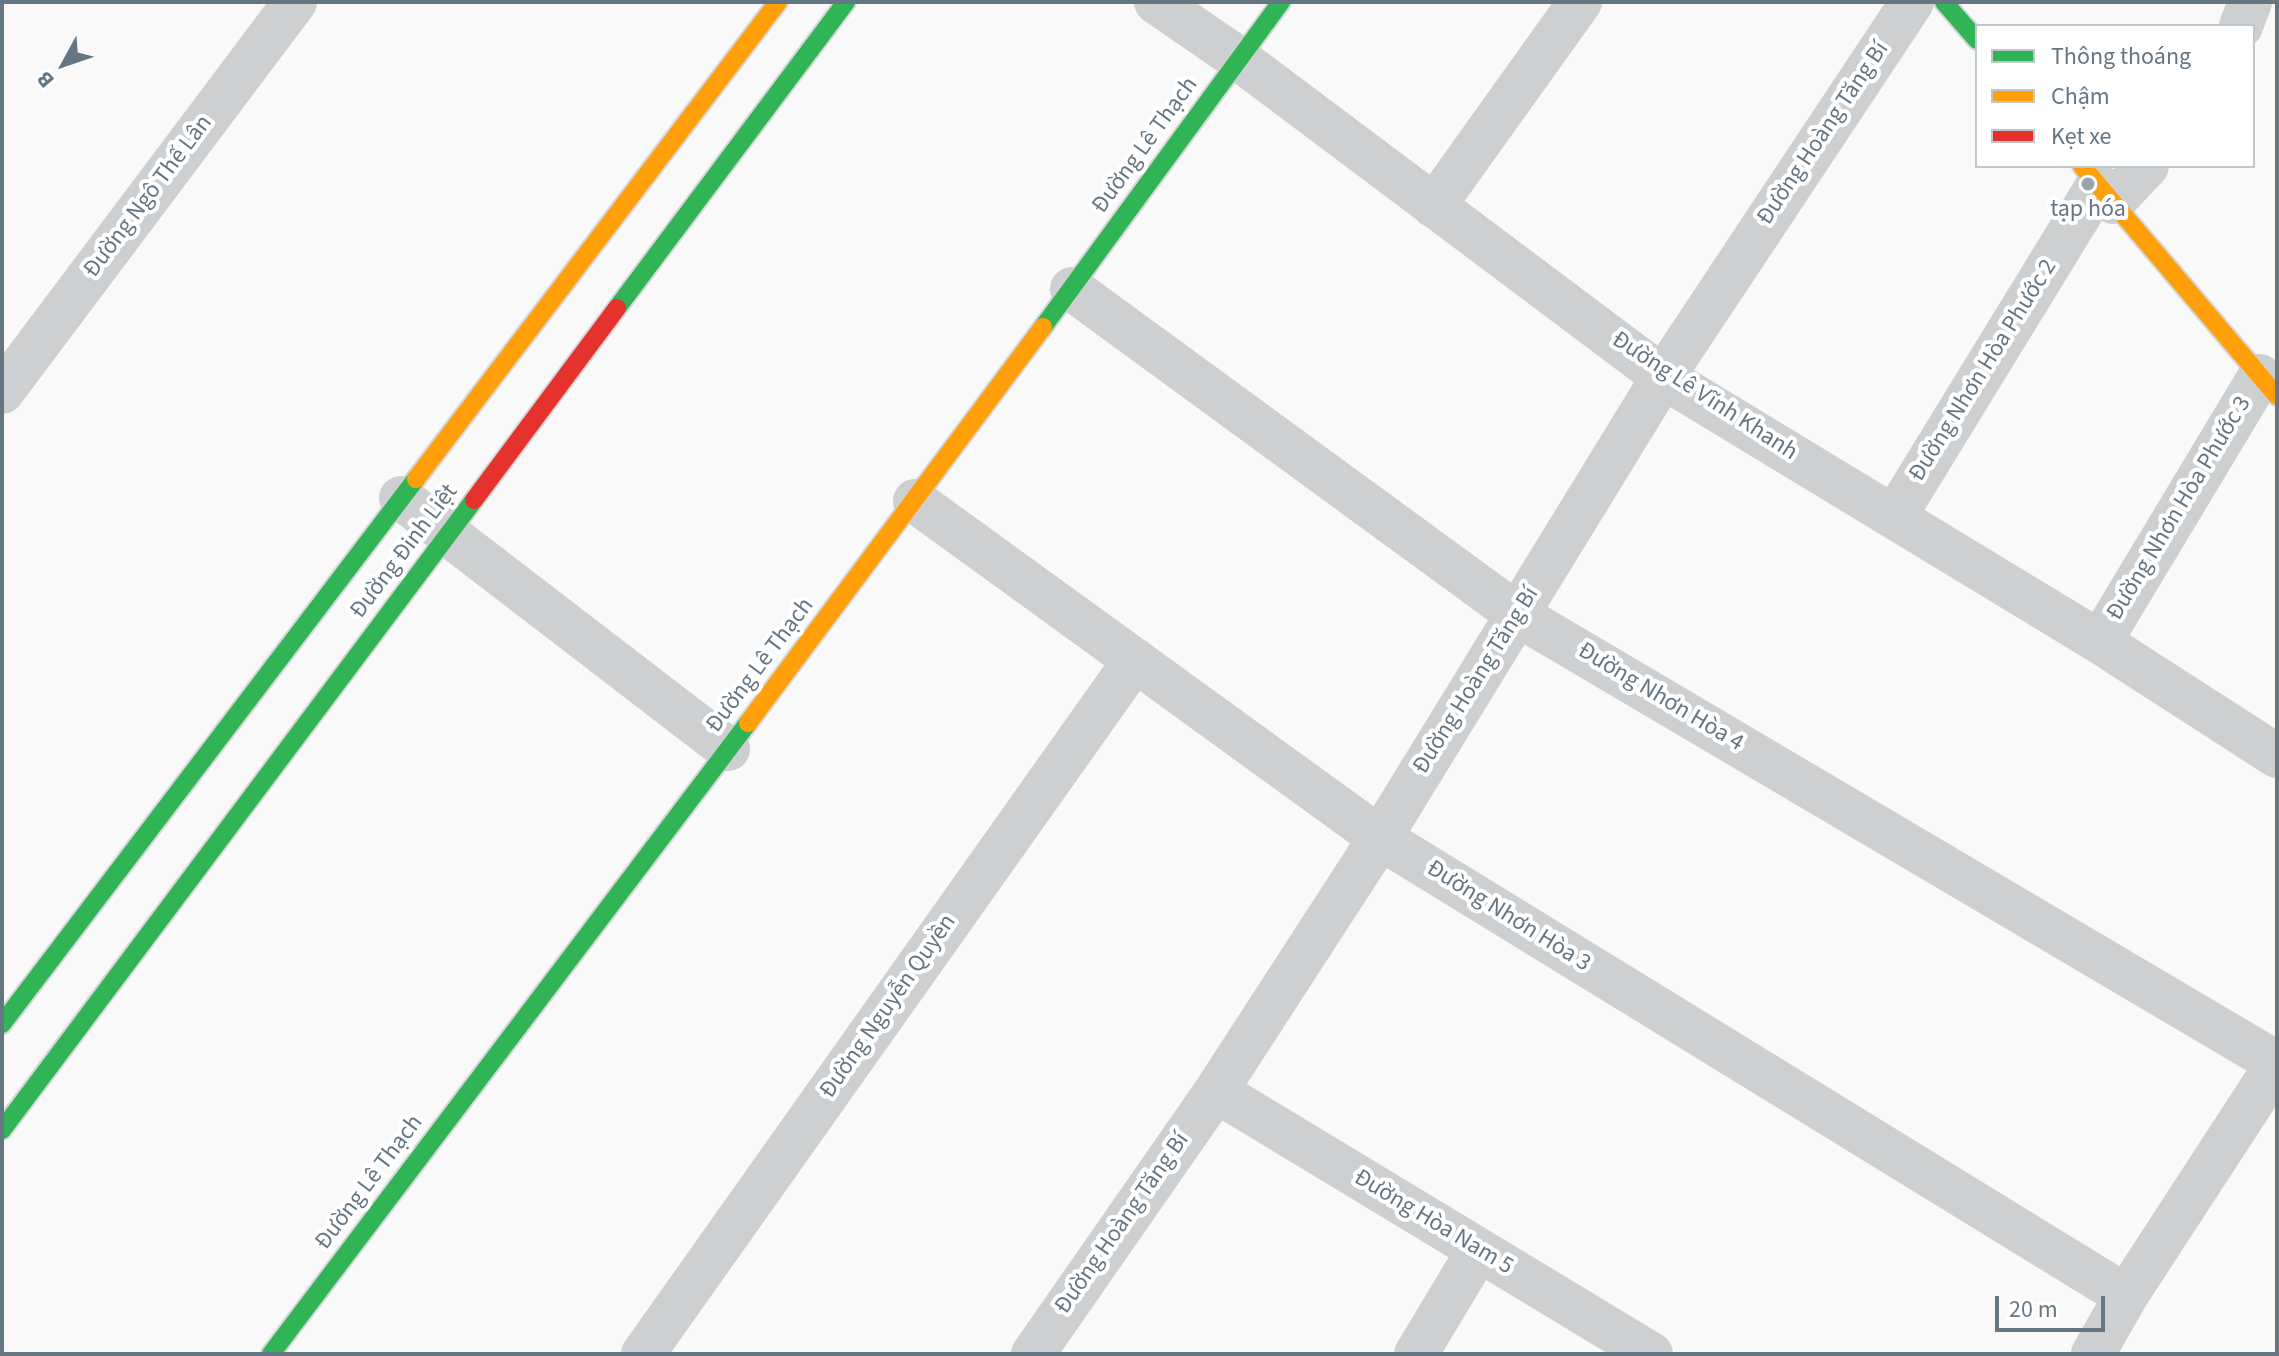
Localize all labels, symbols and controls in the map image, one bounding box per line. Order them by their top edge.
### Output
north arrow [24,24,104,104]
legend [1975,24,2255,168]
street label: Đường Hoàng Tăng Bí [1752,37,1896,231]
text: Thông thoáng [2051,39,2191,74]
text: B [29,64,62,95]
street label: Đường Lê Thạch [1087,72,1205,220]
text: Chậm [2051,79,2110,114]
street label: Đường Ngô Thế Lân [79,110,219,284]
text: Kẹt xe [2051,119,2112,154]
marker: tạp hóa [2079,175,2097,193]
place label: tạp hóa [2050,197,2126,225]
street label: Đường Nhơn Hòa Phước 2 [1904,255,2064,487]
street label: Đường Lê Vĩnh Khanh [1606,326,1802,468]
street label: Đường Nhơn Hòa Phước 3 [2102,392,2258,626]
street label: Đường Đinh Liệt [345,479,465,625]
street label: Đường Hoàng Tăng Bí [1408,582,1546,780]
street label: Đường Lê Thạch [701,593,821,739]
street label: Đường Nhơn Hòa 4 [1572,637,1748,759]
street label: Đường Nhơn Hòa 3 [1421,855,1595,979]
street label: Đường Nguyễn Quyền [815,909,963,1105]
street label: Đường Lê Thạch [310,1110,430,1256]
street label: Đường Hoàng Tăng Bí [1050,1128,1196,1320]
street label: Đường Hòa Nam 5 [1348,1164,1518,1282]
scale bar [1999,1280,2109,1330]
text: 20 m [2009,1292,2058,1327]

